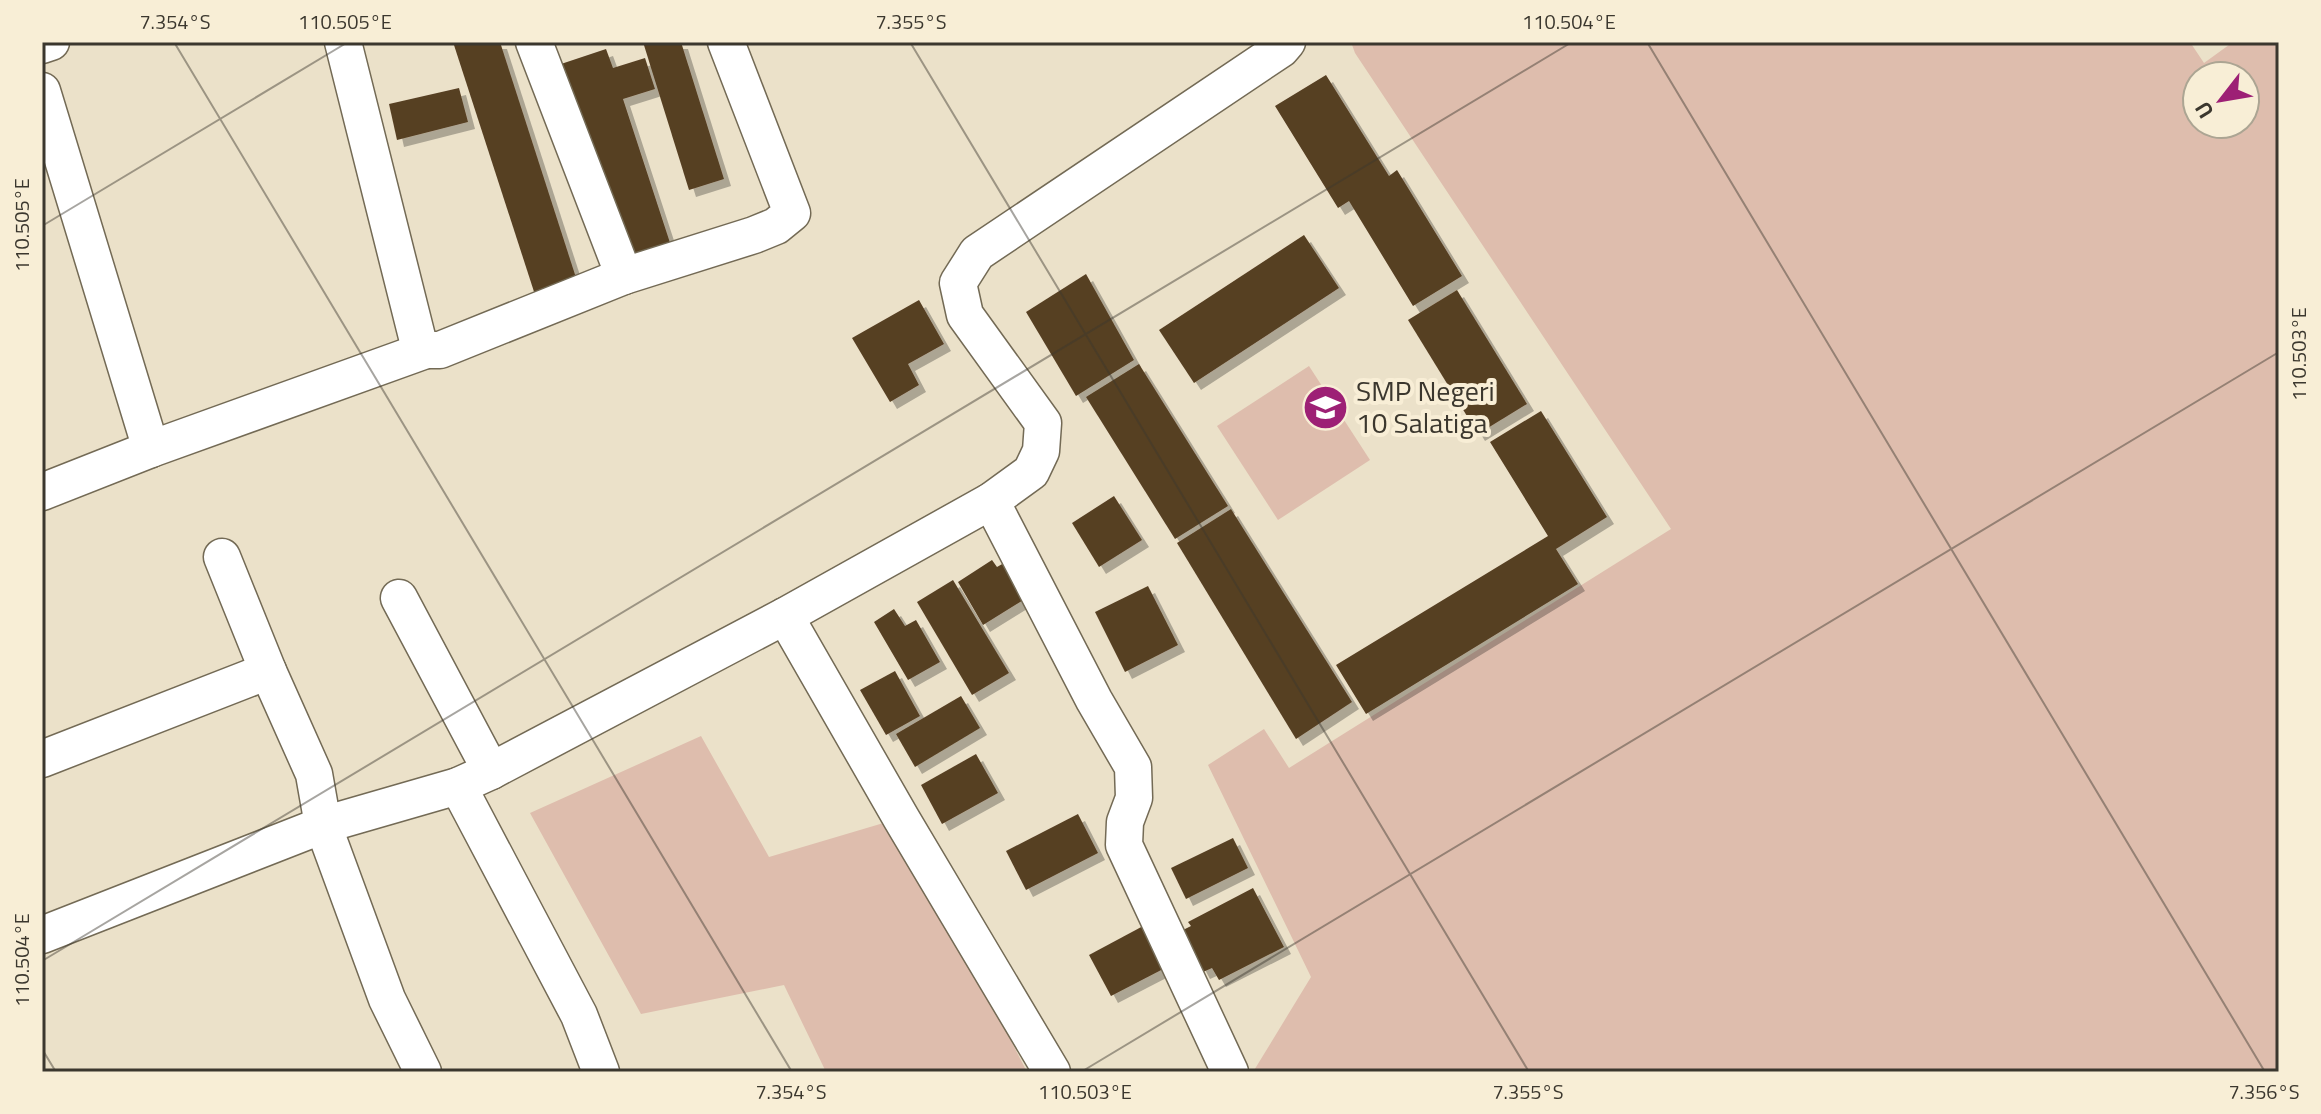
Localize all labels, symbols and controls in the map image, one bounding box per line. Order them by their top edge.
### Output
text: 7.354°S [139,6,211,37]
text: 110.505°E [298,6,392,37]
text: 7.355°S [875,6,947,37]
text: 110.504°E [1522,6,1616,37]
north arrow [2181,60,2261,140]
text: U [2186,95,2222,125]
text: 110.505°E [6,178,37,272]
text: 110.503°E [2283,307,2314,401]
place label: SMP Negeri 10 Salatiga [1356,369,1495,444]
school or university icon: SMP Negeri 10 Salatiga [1301,383,1349,431]
text: 110.504°E [6,913,37,1007]
text: 7.354°S [755,1076,827,1107]
text: 110.503°E [1038,1076,1132,1107]
text: 7.355°S [1492,1076,1564,1107]
text: 7.356°S [2228,1076,2300,1107]

